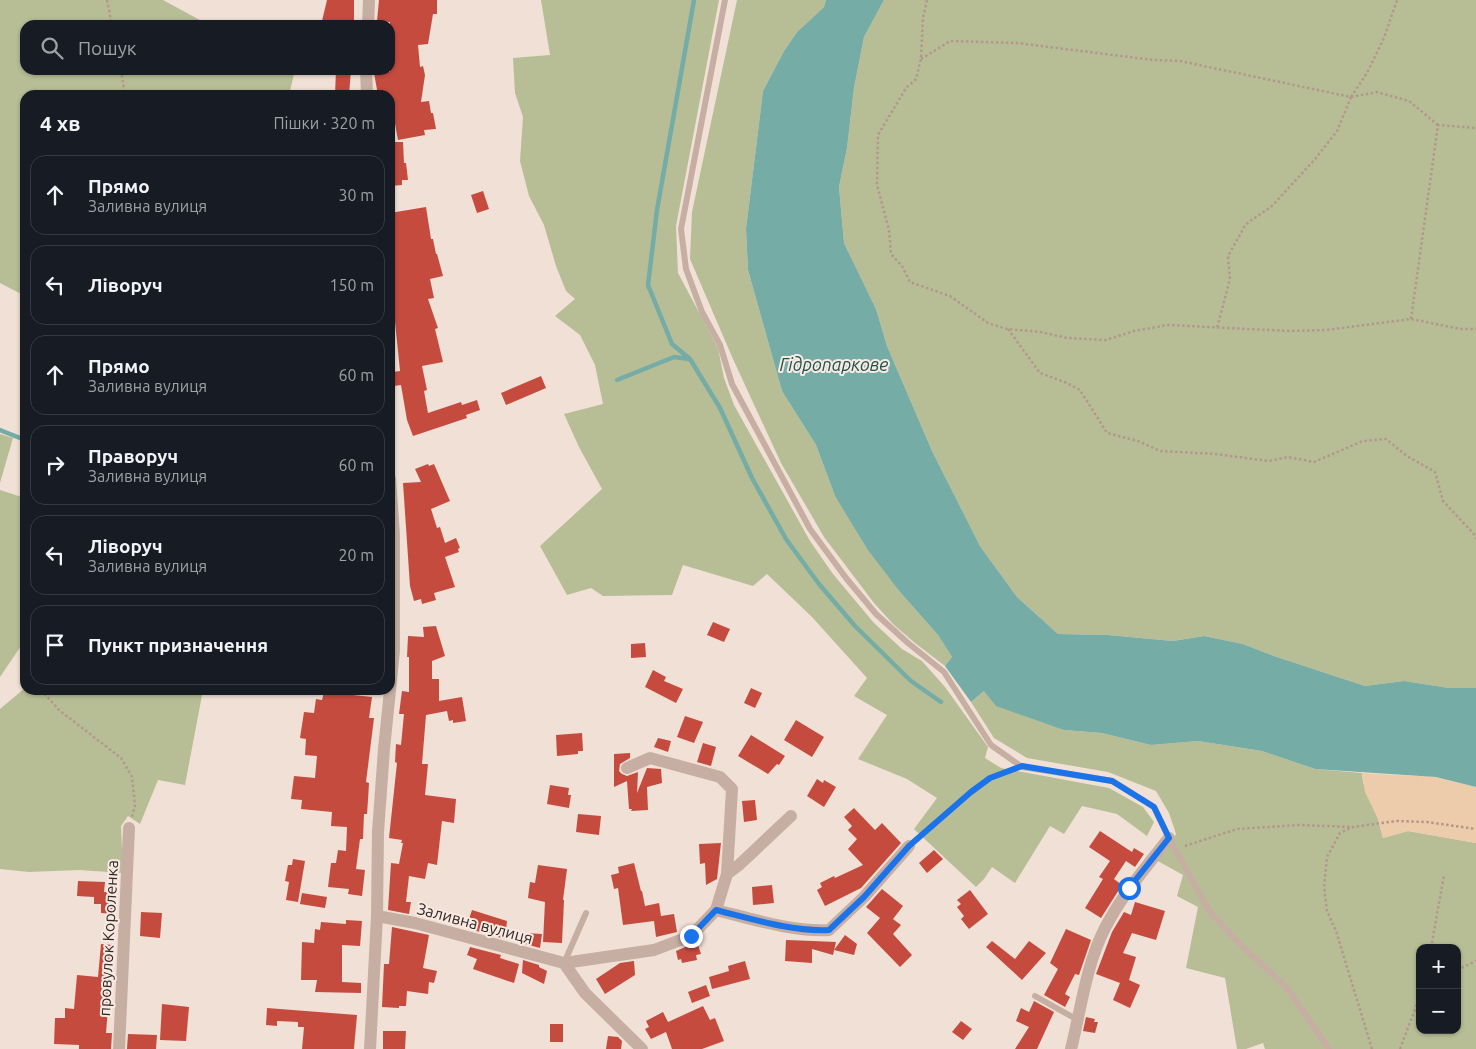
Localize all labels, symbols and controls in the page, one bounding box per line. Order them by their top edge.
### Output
search box [20,20,395,75]
icon: search [38,34,66,62]
text: Пошук [78,37,137,59]
text: 4 хв [40,111,81,135]
text: Пішки · 320 m [274,114,375,132]
text: Прямо [88,175,150,197]
icon: ahead [41,181,69,209]
text: 30 m [338,186,374,204]
text: Заливна вулиця [88,197,207,215]
icon: left [41,271,69,299]
text: Ліворуч [88,274,162,296]
text: 150 m [329,276,374,294]
water label: Гідропаркове [780,354,888,374]
text: Прямо [88,355,150,377]
icon: ahead [41,361,69,389]
text: 60 m [338,366,374,384]
text: Заливна вулиця [88,377,207,395]
text: Праворуч [88,445,178,467]
icon: right [41,451,69,479]
text: 60 m [338,456,374,474]
text: Заливна вулиця [88,467,207,485]
text: Ліворуч [88,535,162,557]
icon: left [41,541,69,569]
text: 20 m [338,546,374,564]
text: Заливна вулиця [88,557,207,575]
icon: arrive [41,631,69,659]
text: Пункт призначення [88,634,268,656]
street label: провулок Короленка [95,859,121,1017]
route start [1118,877,1141,900]
street label: Заливна вулиця [415,899,535,947]
route end [680,925,703,948]
map controls [1416,944,1461,1034]
button: + [1416,944,1461,989]
button: − [1416,989,1461,1034]

